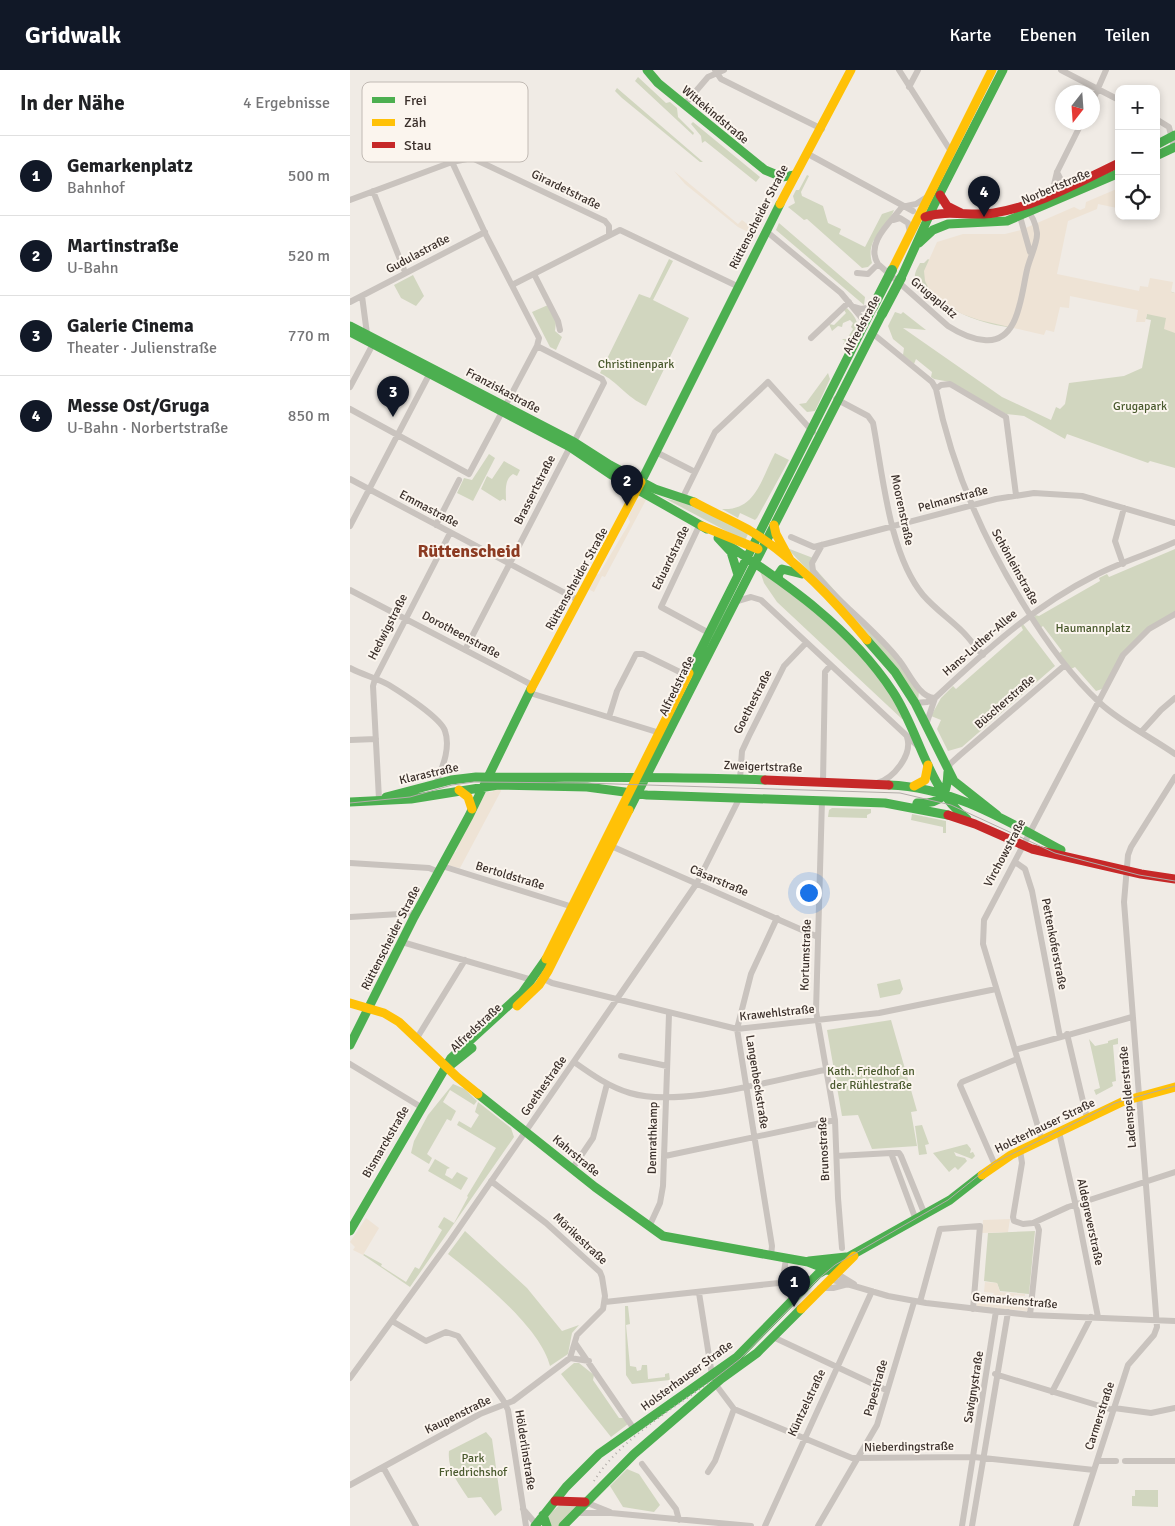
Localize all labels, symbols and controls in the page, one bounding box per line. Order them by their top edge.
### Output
text: Gridwalk [25,20,121,50]
text: Karte [949,24,991,46]
text: Ebenen [1019,24,1077,46]
text: Teilen [1105,24,1150,46]
legend [362,82,528,162]
street label: Wittekindstraße [678,83,752,147]
north arrow [1055,85,1100,130]
map controls [1115,85,1160,220]
button: + [1115,85,1160,130]
text: In der Nähe [20,90,125,116]
text: Frei [404,92,427,109]
text: 4 Ergebnisse [243,93,330,113]
text: Zäh [404,114,426,131]
button: − [1115,130,1160,175]
text: Stau [404,137,431,154]
text: Gemarkenplatz [67,154,193,178]
street label: Rüttenscheider Straße [726,162,792,272]
text: 1 [32,166,40,186]
text: 500 m [288,166,330,186]
street label: Norbertstraße [1019,166,1093,208]
street label: Girardetstraße [529,167,603,213]
button: locate [1115,175,1160,220]
pin: 4 [968,176,1000,217]
text: Bahnhof [67,178,125,198]
street label: Gudulastraße [383,231,453,277]
text: Martinstraße [67,234,179,258]
text: 2 [32,246,40,266]
text: 520 m [288,246,330,266]
text: U-Bahn [67,258,119,278]
street label: Grugaplatz [907,274,961,322]
street label: Alfredstraße [840,293,884,357]
text: Galerie Cinema [67,314,194,338]
text: 3 [32,326,40,346]
text: 770 m [288,326,330,346]
text: Theater · Julienstraße [67,338,217,358]
park label: Christinenpark [598,357,674,372]
street label: Franziskastraße [463,365,543,417]
pin: 3 [377,376,409,417]
text: Messe Ost/Gruga [67,394,209,418]
park label: Grugapark [1113,399,1167,414]
text: 4 [32,406,40,426]
text: 850 m [288,406,330,426]
text: U-Bahn · Norbertstraße [67,418,228,438]
street label: Brassertstraße [511,453,559,527]
pin: 2 [611,465,643,506]
street label: Moorenstraße [887,473,917,547]
street label: Pelmanstraße [916,482,990,516]
street label: Emmastraße [397,487,461,531]
street label: Eduardstraße [649,523,693,593]
street label: Rüttenscheider Straße [542,525,612,633]
street label: Schönleinstraße [988,527,1042,607]
district label: Rüttenscheid [417,540,521,562]
street label: Hedwigstraße [365,591,411,663]
street label: Hans-Luther-Allee [940,606,1020,680]
street label: Dorotheenstraße [419,608,503,662]
park label: Haumannplatz [1055,621,1131,636]
street label: Alfredstraße [656,654,698,718]
street label: Goethestraße [730,667,776,737]
street label: Büscherstraße [972,672,1038,732]
street label: Zweigertstraße [723,758,803,776]
street label: Klarastraße [398,760,460,788]
street label: Virchowstraße [981,816,1029,890]
street label: Bertoldstraße [474,858,546,894]
street label: Cäsarstraße [687,862,751,900]
your location [796,880,822,906]
street label: Rüttenscheider Straße [358,883,424,993]
street label: Pettenkoferstraße [1038,897,1070,991]
street label: Kortumstraße [797,919,815,991]
street label: Alfredstraße [447,1000,505,1056]
street label: Krawehlstraße [739,1002,815,1024]
street label: Langenbeckstraße [742,1034,772,1130]
street label: Ladenspelderstraße [1116,1045,1140,1149]
street label: Goethestraße [518,1053,570,1119]
park label: Kath. Friedhof an der Rühlestraße [827,1064,915,1093]
street label: Holsterhauser Straße [992,1095,1098,1157]
street label: Demrathkamp [645,1102,661,1174]
street label: Bismarckstraße [359,1103,413,1181]
street label: Brunostraße [815,1117,833,1181]
street label: Kahrstraße [549,1132,603,1180]
street label: Aldegreverstraße [1073,1177,1107,1267]
street label: Mörikestraße [550,1210,610,1268]
pin: 1 [778,1266,810,1307]
street label: Gemarkenstraße [972,1290,1058,1312]
street label: Holsterhauser Straße [638,1338,736,1414]
street label: Savignystraße [961,1350,987,1424]
street label: Papestraße [861,1358,891,1418]
street label: Küntzelstraße [785,1367,829,1439]
street label: Carmerstraße [1082,1380,1118,1452]
street label: Kaupenstraße [422,1392,494,1438]
street label: Hölderlinstraße [511,1409,539,1491]
street label: Nieberdingstraße [864,1439,954,1455]
park label: Park Friedrichshof [439,1451,508,1480]

